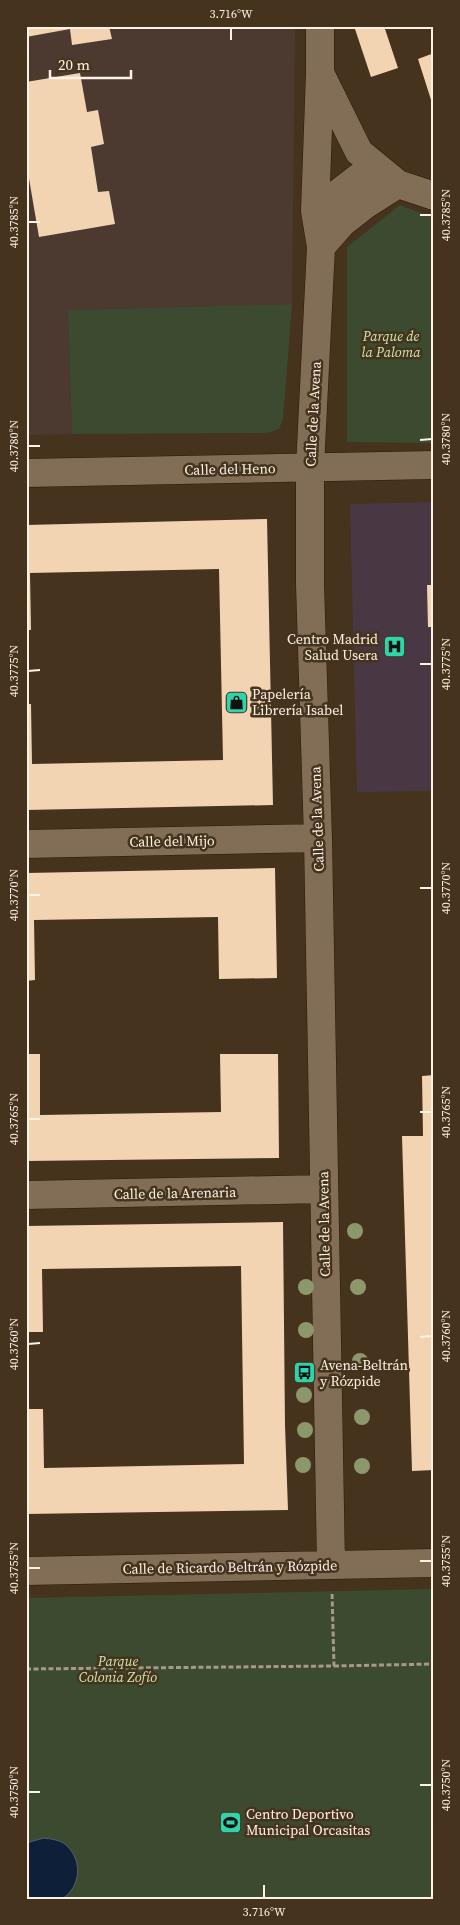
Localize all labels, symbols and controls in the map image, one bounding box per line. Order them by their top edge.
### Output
text: 3.716°W [209,6,253,22]
scale bar [50,48,131,80]
text: 20 m [58,54,90,75]
text: 40.3785°N [438,189,454,241]
text: 40.3785°N [6,196,22,248]
park label: Parque de la Paloma [362,326,421,362]
street label: Calle de la Avena [300,360,326,467]
text: 40.3780°N [438,413,454,465]
text: 40.3780°N [6,420,22,472]
street label: Calle del Heno [184,458,276,480]
place label: Centro Madrid Salud Usera [287,629,379,665]
hospital icon: Centro Madrid Salud Usera [382,635,406,659]
text: 40.3775°N [438,638,454,690]
text: 40.3775°N [6,645,22,697]
place label: Papelería Librería Isabel [252,684,343,720]
shop icon: Papelería Librería Isabel [224,690,248,714]
street label: Calle de la Avena [305,765,329,872]
street label: Calle del Mijo [129,830,215,852]
text: 40.3770°N [438,862,454,914]
text: 40.3770°N [6,869,22,921]
text: 40.3765°N [438,1086,454,1138]
text: 40.3765°N [6,1093,22,1145]
street label: Calle de la Avena [313,1170,335,1277]
street label: Calle de la Arenaria [114,1182,237,1204]
text: 40.3760°N [438,1310,454,1362]
text: 40.3760°N [6,1318,22,1370]
place label: Avena-Beltrán y Rózpide [320,1355,409,1391]
bus stop icon: Avena-Beltrán y Rózpide [292,1361,316,1385]
text: 40.3755°N [438,1535,454,1587]
text: 40.3755°N [6,1542,22,1594]
street label: Calle de Ricardo Beltrán y Rózpide [122,1555,338,1579]
park label: Parque Colonia Zofío [79,1651,157,1687]
text: 40.3750°N [438,1759,454,1811]
text: 40.3750°N [6,1766,22,1818]
place label: Centro Deportivo Municipal Orcasitas [246,1804,370,1840]
sports icon: Centro Deportivo Municipal Orcasitas [218,1810,242,1834]
text: 3.716°W [242,1904,286,1920]

